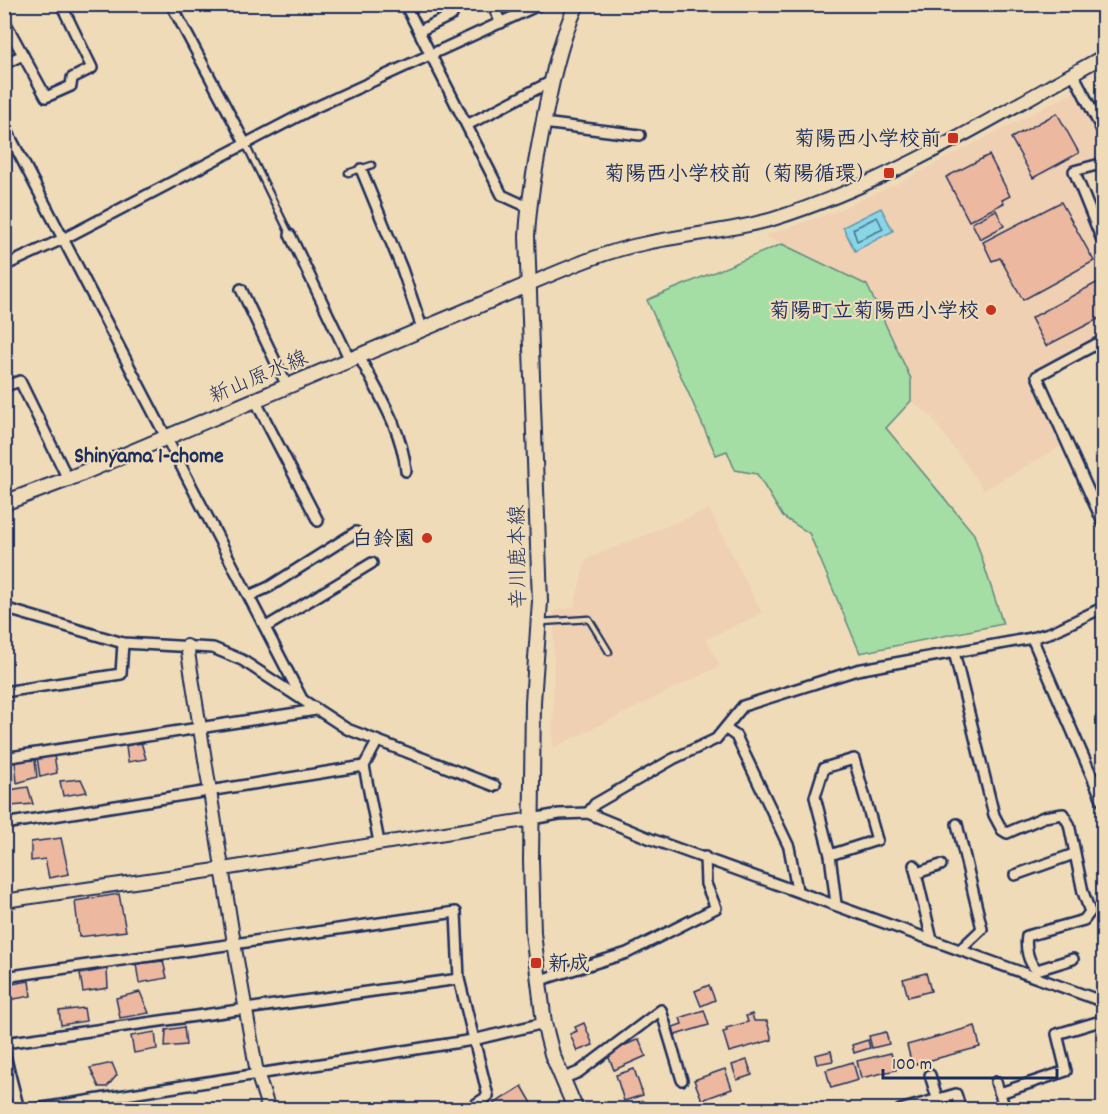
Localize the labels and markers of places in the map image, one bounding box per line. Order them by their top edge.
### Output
place label: 菊陽西小学校前 [794,126,941,156]
marker: 菊陽西小学校前 [946,131,960,145]
place label: 菊陽西小学校前（菊陽循環） [604,161,877,191]
marker: 菊陽西小学校前（菊陽循環） [882,166,896,180]
place label: 菊陽町立菊陽西小学校 [769,298,979,328]
marker: 菊陽町立菊陽西小学校 [984,303,998,317]
place label: 白鈴園 [352,526,415,556]
marker: 白鈴園 [420,531,434,545]
place label: 新成 [548,951,590,981]
marker: 新成 [529,956,543,970]

